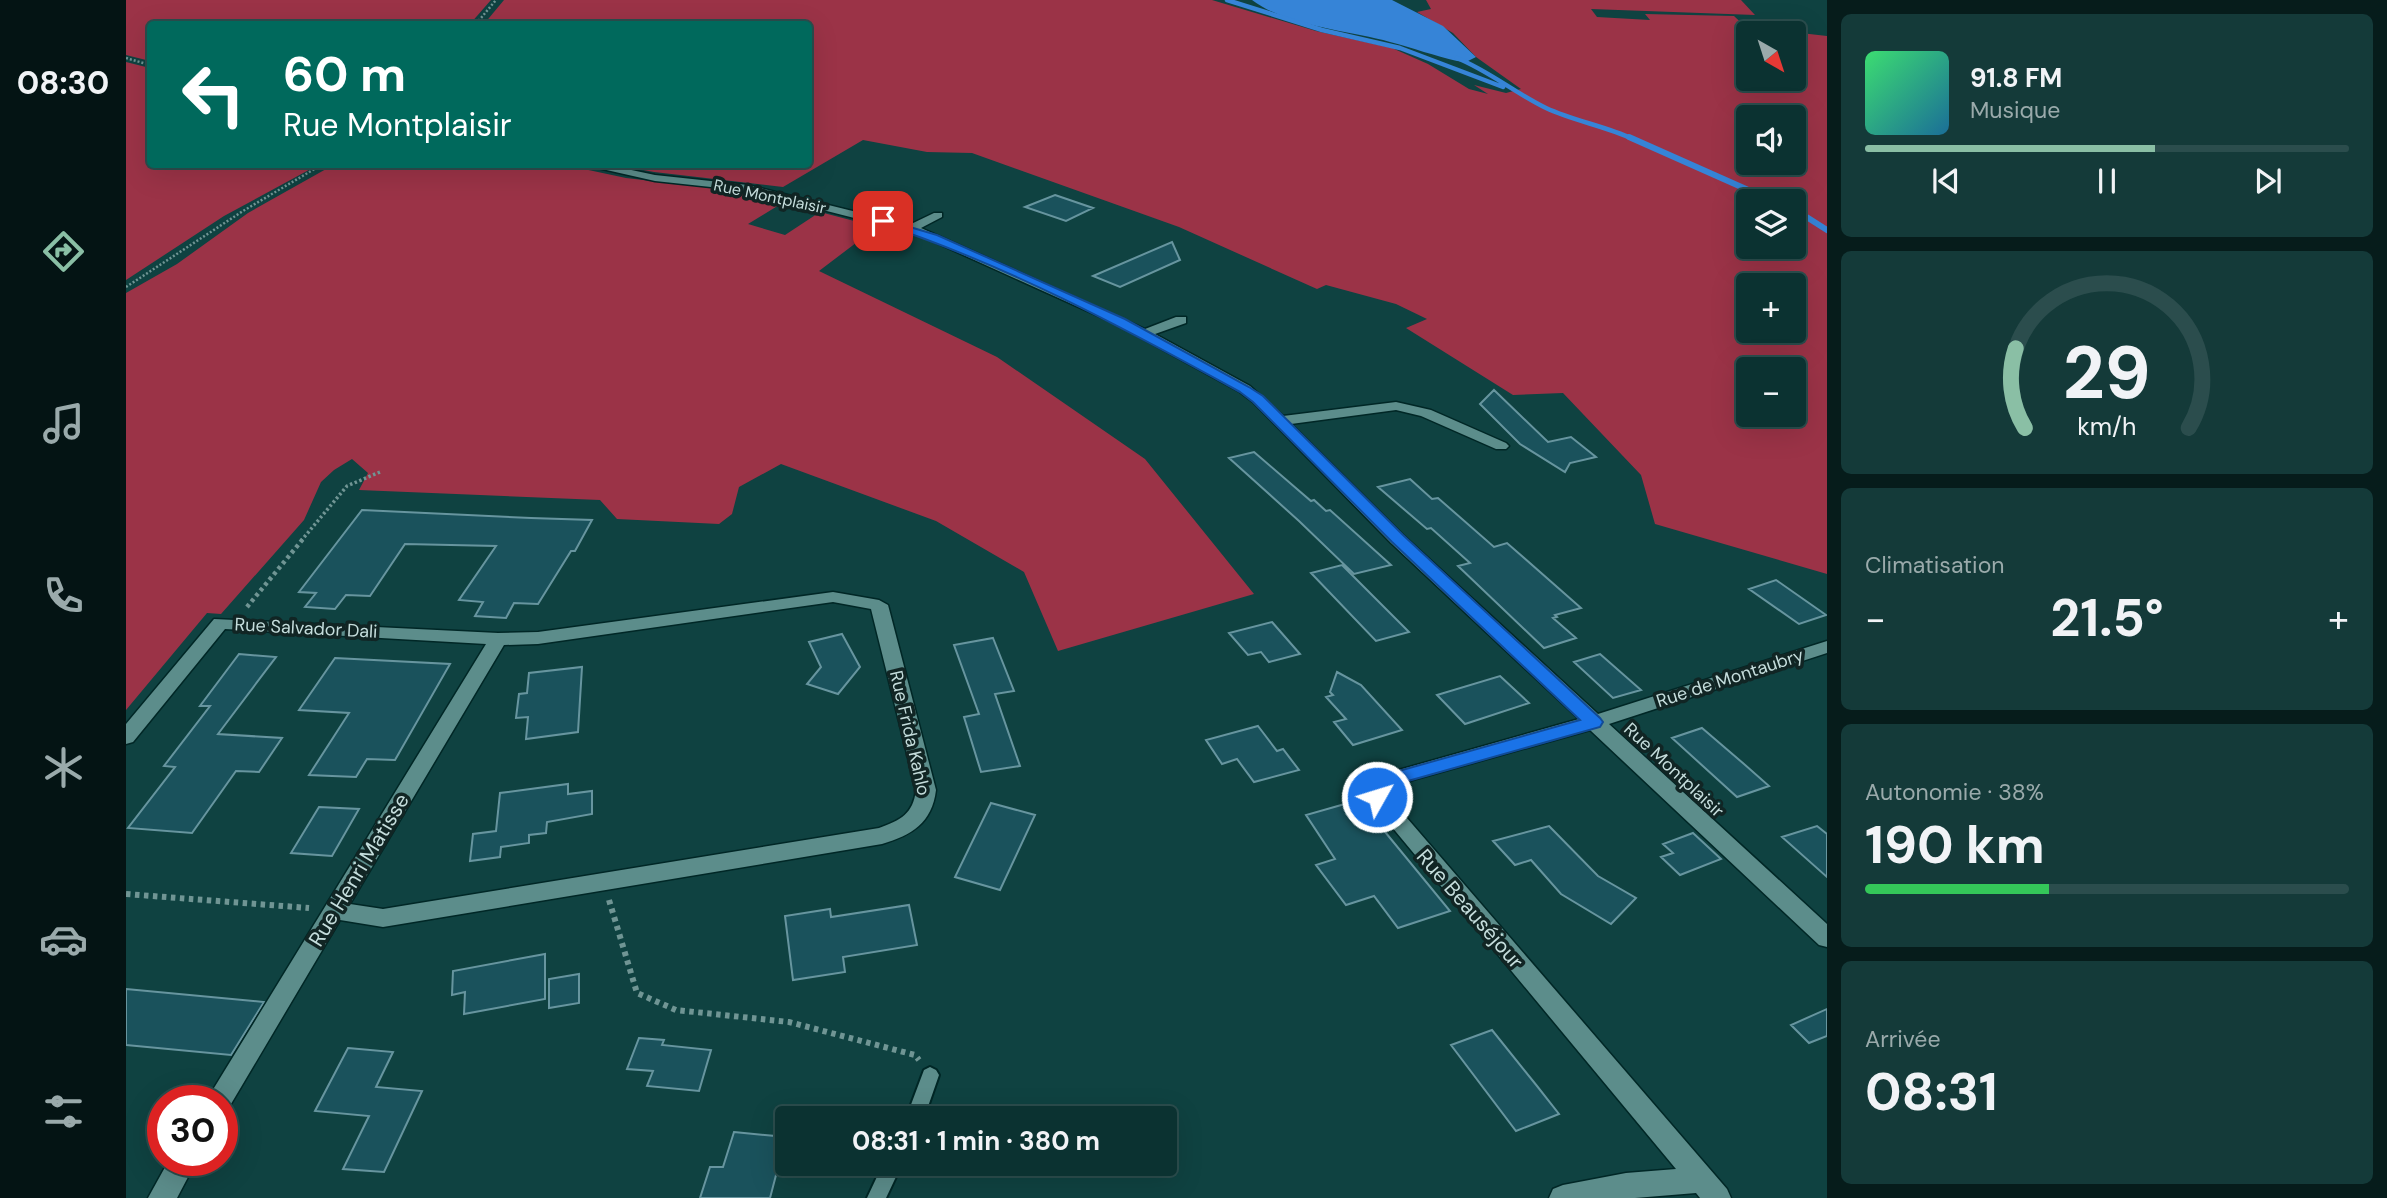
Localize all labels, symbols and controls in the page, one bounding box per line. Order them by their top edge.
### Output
north arrow [1736,21,1806,91]
map controls [1736,21,1806,427]
text: 60 m [283,42,406,106]
icon: left [168,49,259,140]
text: 91.8 FM [1970,61,2062,95]
text: 08:30 [17,62,109,104]
text: Musique [1970,95,2060,125]
text: Rue Montplaisir [283,104,512,146]
button: sound [1736,105,1806,175]
icon: previous [1927,162,1965,200]
icon: pause [2088,162,2126,200]
icon: next [2249,162,2287,200]
street label: Rue Montplaisir [712,174,828,219]
button: layers [1736,189,1806,259]
pin [853,191,913,251]
icon: arrive [864,202,902,240]
icon: directions [39,227,88,276]
button: + [1736,273,1806,343]
text: 29 [2063,327,2151,422]
button: − [1736,357,1806,427]
icon: music [39,399,88,448]
text: km/h [2077,410,2137,443]
text: Climatisation [1865,550,2004,580]
icon: phone [39,571,88,620]
text: 21.5° [2050,584,2164,652]
text: − [1865,594,1886,644]
text: + [2328,594,2349,644]
street label: Rue Salvador Dali [234,612,378,644]
street label: Rue de Montaubry [1653,643,1807,713]
street label: Rue Frida Kahlo [884,668,936,798]
street label: Rue Montplaisir [1619,717,1729,823]
icon: climate [39,743,88,792]
position arrow [1340,760,1414,834]
text: Autonomie · 38% [1865,777,2044,807]
street label: Rue Henri Matisse [302,788,416,952]
text: 190 km [1865,811,2045,879]
street label: Rue Beauséjour [1410,843,1530,975]
icon: car [39,915,88,964]
text: Arrivée [1865,1024,1941,1054]
text: 08:31 [1865,1058,1998,1126]
speed limit sign: 30 [147,1085,238,1176]
icon: filters [39,1087,88,1136]
text: 08:31 · 1 min · 380 m [852,1124,1100,1158]

